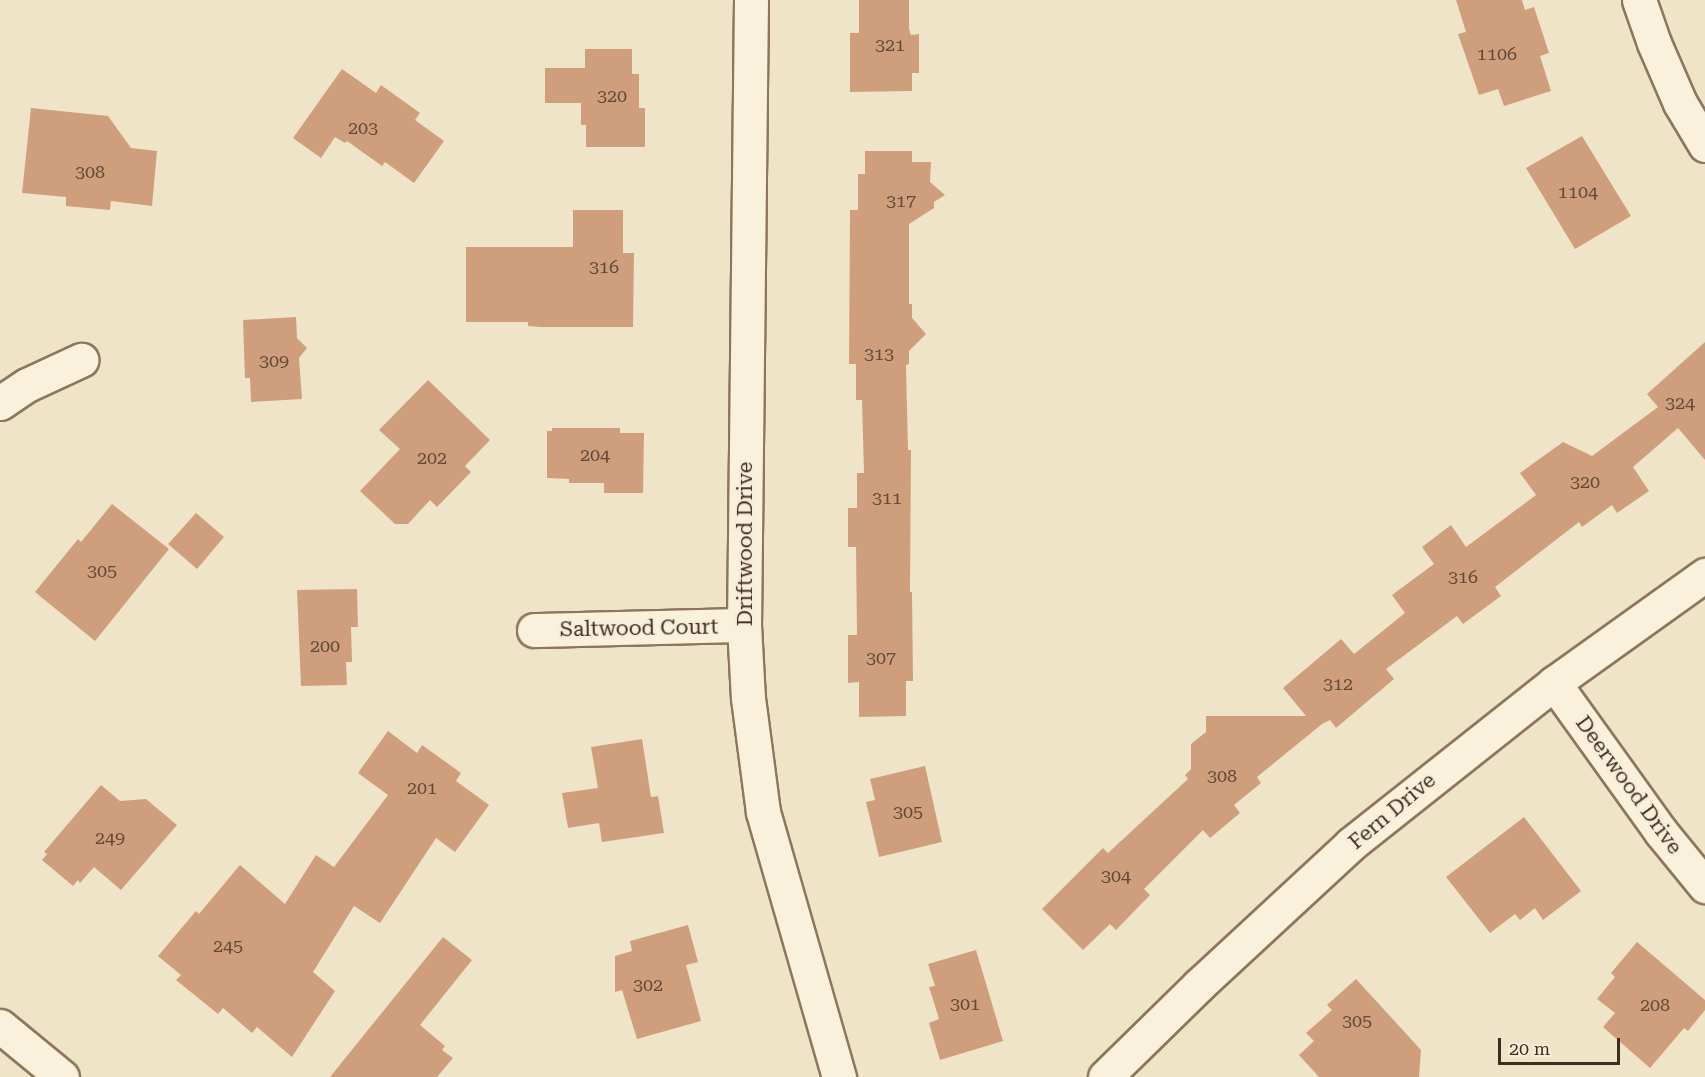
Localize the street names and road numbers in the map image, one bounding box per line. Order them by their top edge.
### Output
street label: Driftwood Drive [732,462,758,626]
street label: Saltwood Court [560,614,718,642]
street label: Deerwood Drive [1570,711,1688,859]
street label: Fern Drive [1343,767,1441,855]

